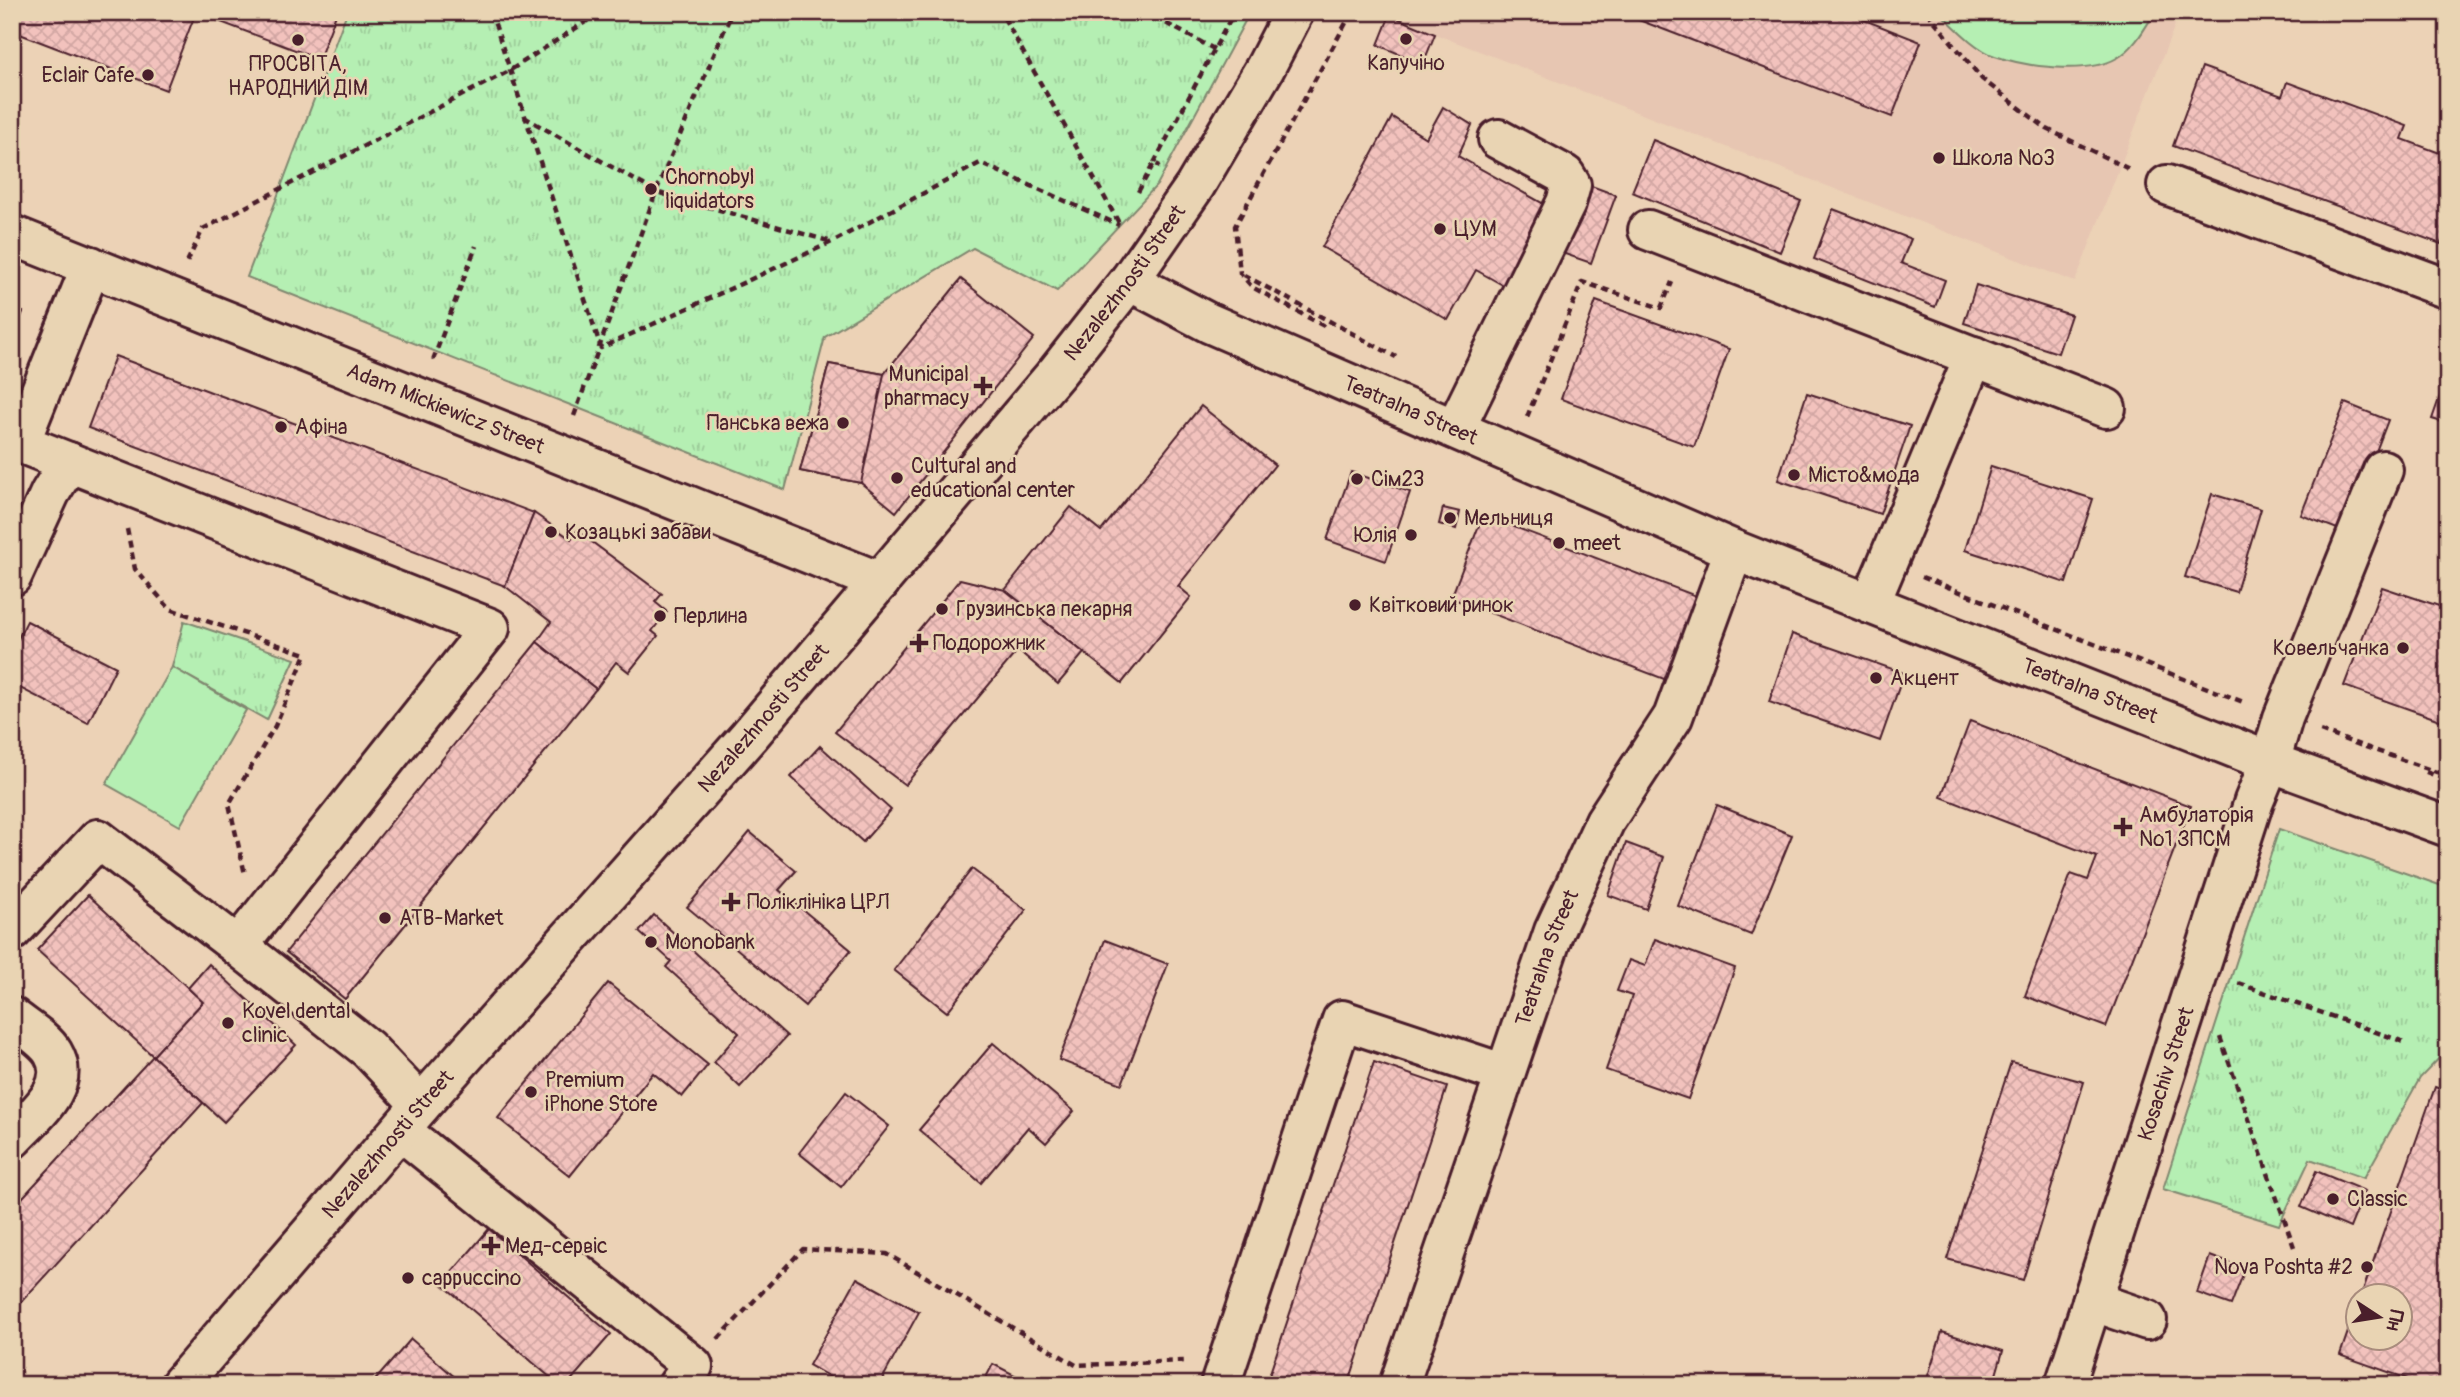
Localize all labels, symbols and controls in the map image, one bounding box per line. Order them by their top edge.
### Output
marker: Капучіно [1398,31,1414,47]
marker: ПРОСВІТА, НАРОДНИЙ ДІМ [290,32,306,48]
place label: Капучіно [1367,50,1445,77]
place label: ПРОСВІТА, НАРОДНИЙ ДІМ [228,51,368,102]
place label: Eclair Cafe [42,62,135,89]
marker: Eclair Cafe [140,67,156,83]
place label: Школа №3 [1953,145,2055,172]
marker: Школа №3 [1931,150,1947,166]
place label: Chornobyl liquidators [665,164,755,215]
marker: Chornobyl liquidators [643,181,659,197]
street label: Nezalezhnosti Street [1058,199,1192,367]
place label: ЦУМ [1454,216,1497,243]
marker: ЦУМ [1432,221,1448,237]
street label: Adam Mickiewicz Street [343,357,549,461]
place label: Municipal pharmacy [884,361,969,412]
street label: Teatralna Street [1339,370,1482,452]
marker: Municipal pharmacy [975,378,991,394]
place label: Панська вежа [707,410,829,437]
place label: Афіна [295,414,347,441]
marker: Панська вежа [835,415,851,431]
marker: Афіна [273,419,289,435]
place label: Cultural and educational center [911,453,1076,504]
place label: Місто&мода [1808,462,1920,489]
place label: Сім23 [1371,466,1424,493]
marker: Місто&мода [1786,467,1802,483]
marker: Cultural and educational center [889,470,905,486]
marker: Сім23 [1349,471,1365,487]
place label: Мельниця [1464,505,1553,532]
marker: Мельниця [1442,510,1458,526]
place label: Козацькі забави [565,519,711,546]
place label: Юлія [1354,522,1397,549]
marker: Козацькі забави [543,524,559,540]
marker: Юлія [1403,527,1419,543]
place label: meet [1573,530,1621,557]
marker: meet [1551,535,1567,551]
place label: Квітковий ринок [1369,592,1514,619]
place label: Грузинська пекарня [956,596,1132,623]
marker: Квітковий ринок [1347,597,1363,613]
marker: Грузинська пекарня [934,601,950,617]
place label: Перлина [674,603,748,630]
marker: Перлина [652,608,668,624]
place label: Подорожник [933,630,1046,657]
marker: Подорожник [911,635,927,651]
place label: Ковельчанка [2273,635,2389,662]
street label: Nezalezhnosti Street [692,638,836,799]
marker: Ковельчанка [2395,640,2411,656]
street label: Teatralna Street [2018,652,2162,730]
place label: Акцент [1890,665,1959,692]
marker: Акцент [1868,670,1884,686]
place label: Амбулаторія №1 ЗПСМ [2139,802,2254,853]
marker: Амбулаторія №1 ЗПСМ [2113,817,2133,837]
street label: Teatralna Street [1509,885,1586,1030]
place label: Поліклініка ЦРЛ [747,889,889,916]
marker: Поліклініка ЦРЛ [721,892,741,912]
place label: ATB-Market [399,905,504,932]
marker: ATB-Market [377,910,393,926]
place label: Monobank [665,929,755,956]
marker: Monobank [643,934,659,950]
place label: Kovel dental clinic [242,998,351,1049]
street label: Kosachiv Street [2132,1003,2201,1144]
marker: Kovel dental clinic [220,1015,236,1031]
street label: Nezalezhnosti Street [316,1064,460,1224]
place label: Premium iPhone Store [545,1067,658,1118]
marker: Premium iPhone Store [523,1084,539,1100]
place label: Classic [2347,1186,2408,1213]
marker: Classic [2325,1191,2341,1207]
place label: Мед-сервіс [505,1233,608,1260]
marker: Мед-сервіс [483,1238,499,1254]
place label: Nova Poshta #2 [2214,1254,2353,1281]
marker: Nova Poshta #2 [2359,1259,2375,1275]
place label: cappuccino [422,1265,521,1292]
marker: cappuccino [400,1270,416,1286]
north arrow [2344,1282,2414,1352]
text: Пн [2381,1308,2409,1333]

